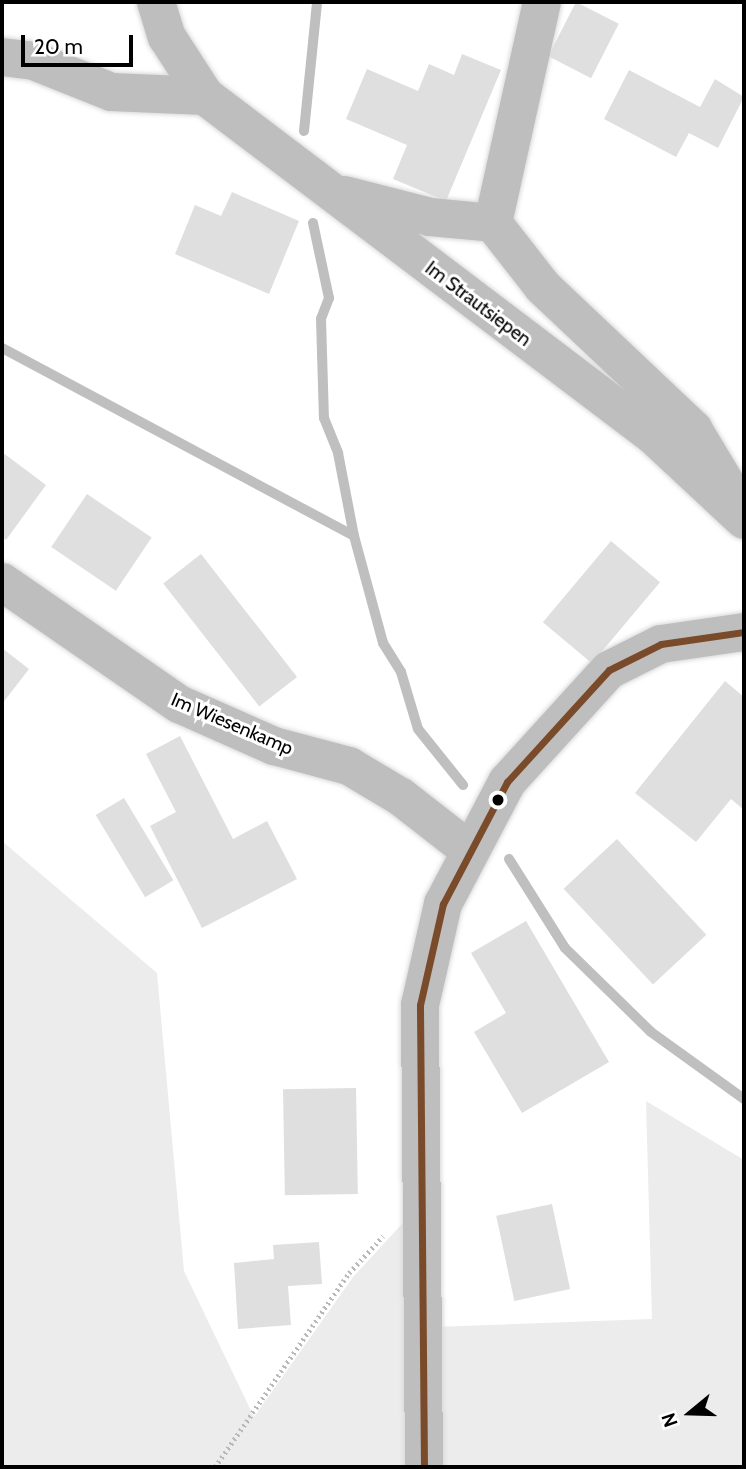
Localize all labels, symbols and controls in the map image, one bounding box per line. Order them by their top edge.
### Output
scale bar [24,21,136,65]
text: 20 m [34,34,83,59]
street label: Im Strautsiepen [421,257,535,351]
street label: Im Wiesenkamp [168,688,296,760]
unlabelled marker [491,793,505,807]
north arrow [655,1378,725,1448]
text: N [657,1410,683,1430]

